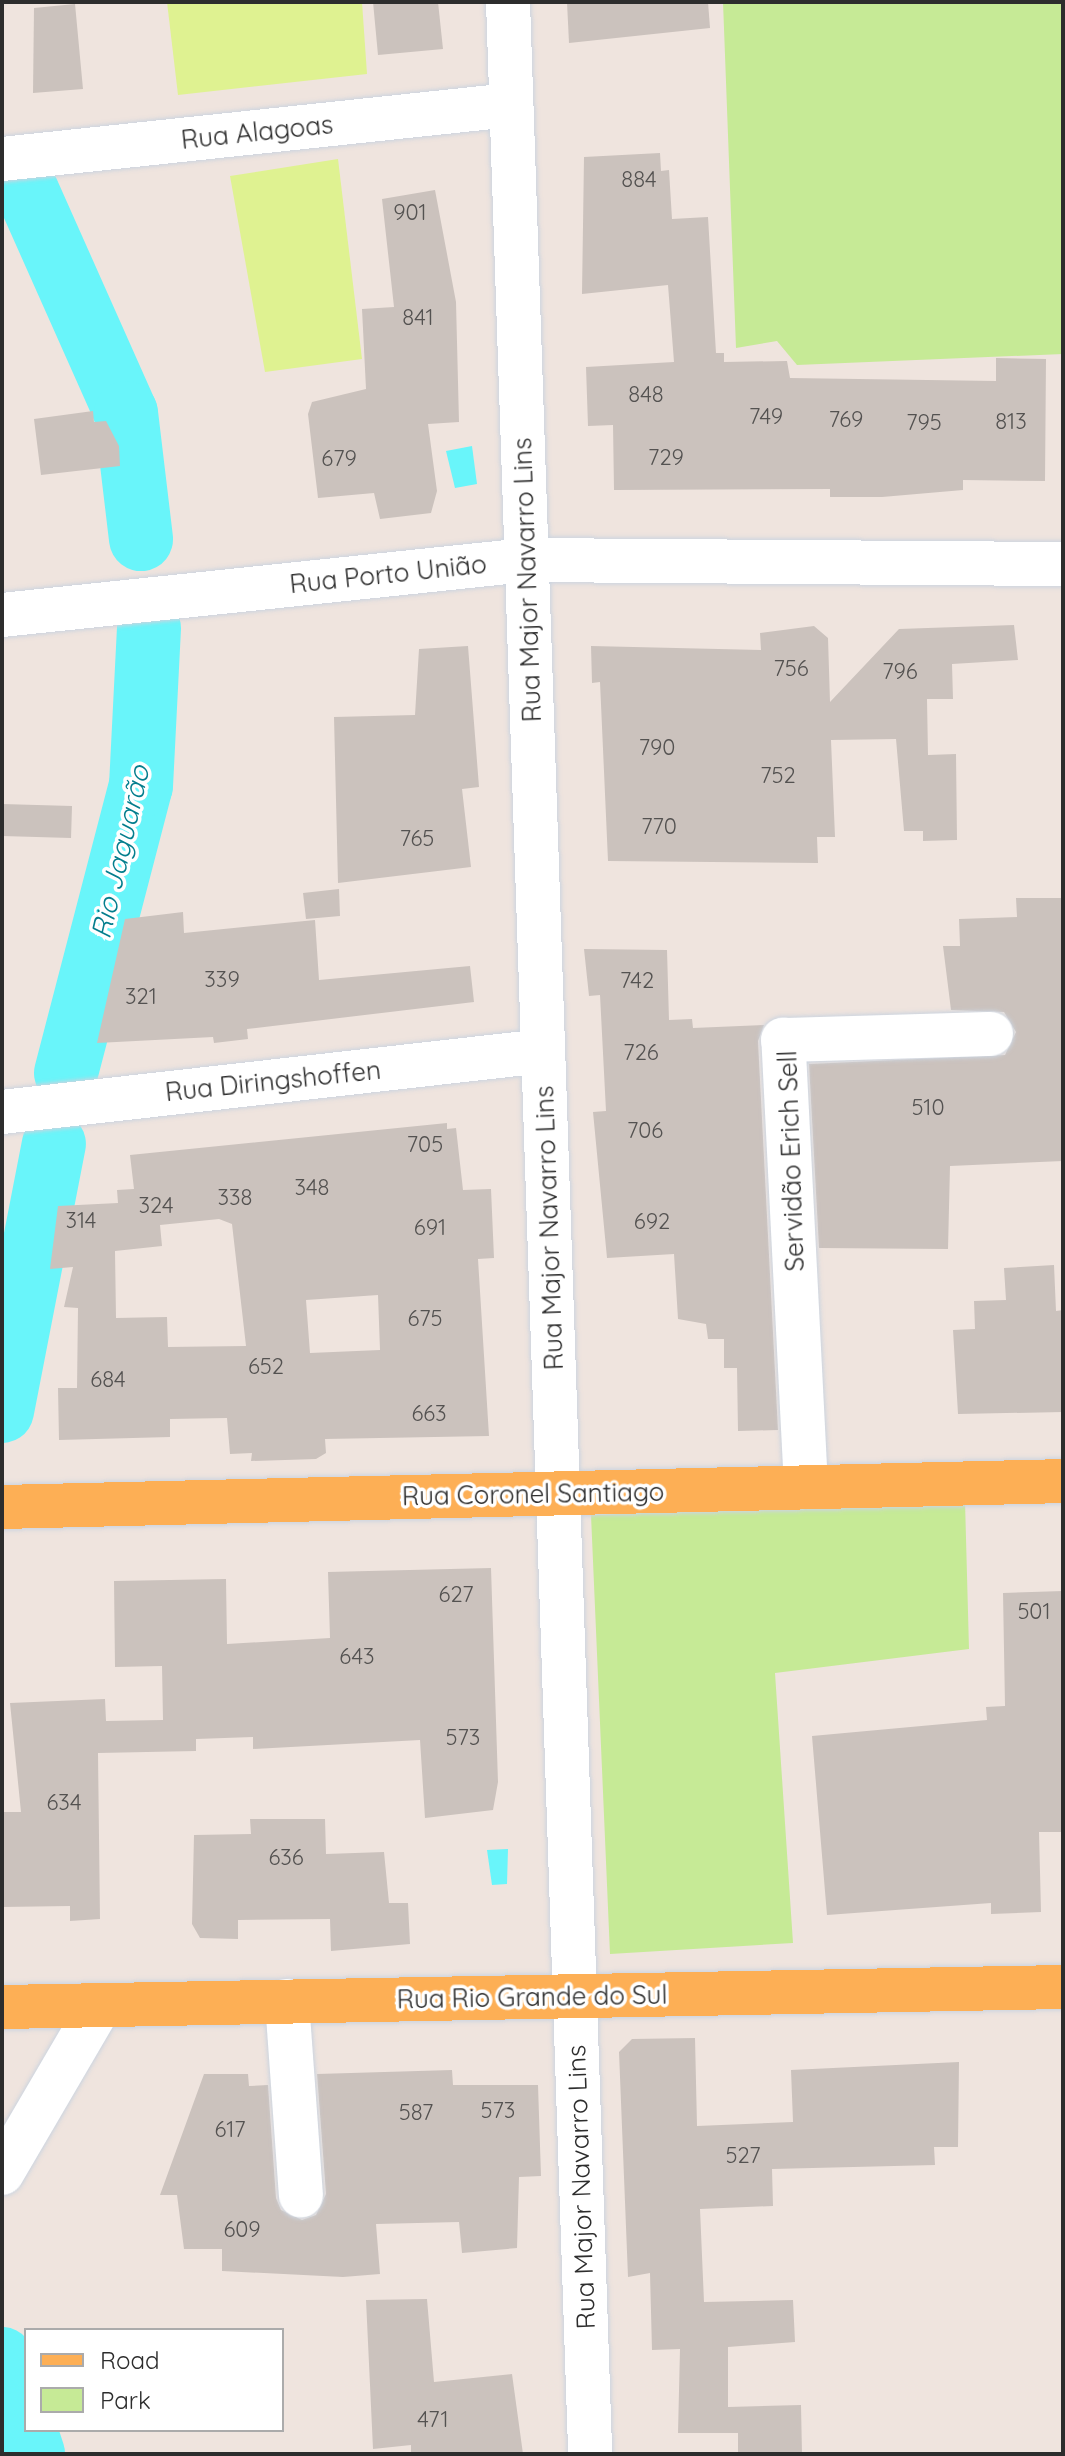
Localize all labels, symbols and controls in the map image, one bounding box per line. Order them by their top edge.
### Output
street label: Rua Alagoas [179,109,335,155]
house number: 884 [621,167,657,193]
house number: 901 [393,200,427,226]
house number: 841 [402,305,434,331]
house number: 848 [628,382,664,408]
house number: 749 [749,404,783,430]
house number: 769 [829,407,863,433]
house number: 813 [995,409,1027,435]
house number: 795 [906,410,942,436]
street label: Rua Major Navarro Lins [506,437,548,723]
house number: 729 [648,445,684,471]
house number: 679 [321,446,357,472]
street label: Rua Porto União [288,548,488,600]
house number: 756 [773,656,809,682]
house number: 796 [882,659,918,685]
house number: 790 [639,735,675,761]
water label: Rio Jaguarão [84,762,156,942]
house number: 752 [760,763,796,789]
house number: 770 [641,814,677,840]
house number: 765 [400,826,434,852]
house number: 339 [204,967,240,993]
house number: 742 [620,968,654,994]
house number: 321 [125,984,157,1010]
house number: 726 [623,1040,659,1066]
street label: Servidão Erich Sell [772,1050,810,1272]
street label: Rua Diringshoffen [164,1054,382,1108]
street label: Rua Major Navarro Lins [528,1085,570,1371]
house number: 510 [911,1095,945,1121]
house number: 706 [627,1118,663,1144]
house number: 705 [407,1132,443,1158]
house number: 348 [294,1175,330,1201]
house number: 338 [218,1185,252,1211]
house number: 324 [139,1193,173,1219]
house number: 314 [66,1208,96,1234]
house number: 692 [634,1209,670,1235]
house number: 691 [414,1215,446,1241]
house number: 675 [407,1306,443,1332]
house number: 652 [248,1354,284,1380]
house number: 684 [90,1367,126,1393]
house number: 663 [411,1401,447,1427]
street label: Rua Coronel Santiago [402,1476,664,1512]
house number: 627 [439,1582,473,1608]
house number: 501 [1017,1599,1051,1625]
house number: 643 [339,1644,375,1670]
house number: 573 [446,1725,480,1751]
house number: 634 [47,1790,81,1816]
house number: 636 [268,1845,304,1871]
street label: Rua Rio Grande do Sul [396,1979,668,2015]
street label: Rua Major Navarro Lins [560,2044,602,2330]
house number: 573 [481,2098,515,2124]
house number: 587 [399,2100,433,2126]
house number: 617 [214,2117,246,2143]
house number: 527 [725,2143,761,2169]
house number: 609 [223,2217,261,2243]
legend [24,2328,284,2432]
text: Road [100,2345,160,2375]
text: Park [100,2385,151,2415]
house number: 471 [417,2407,449,2433]

